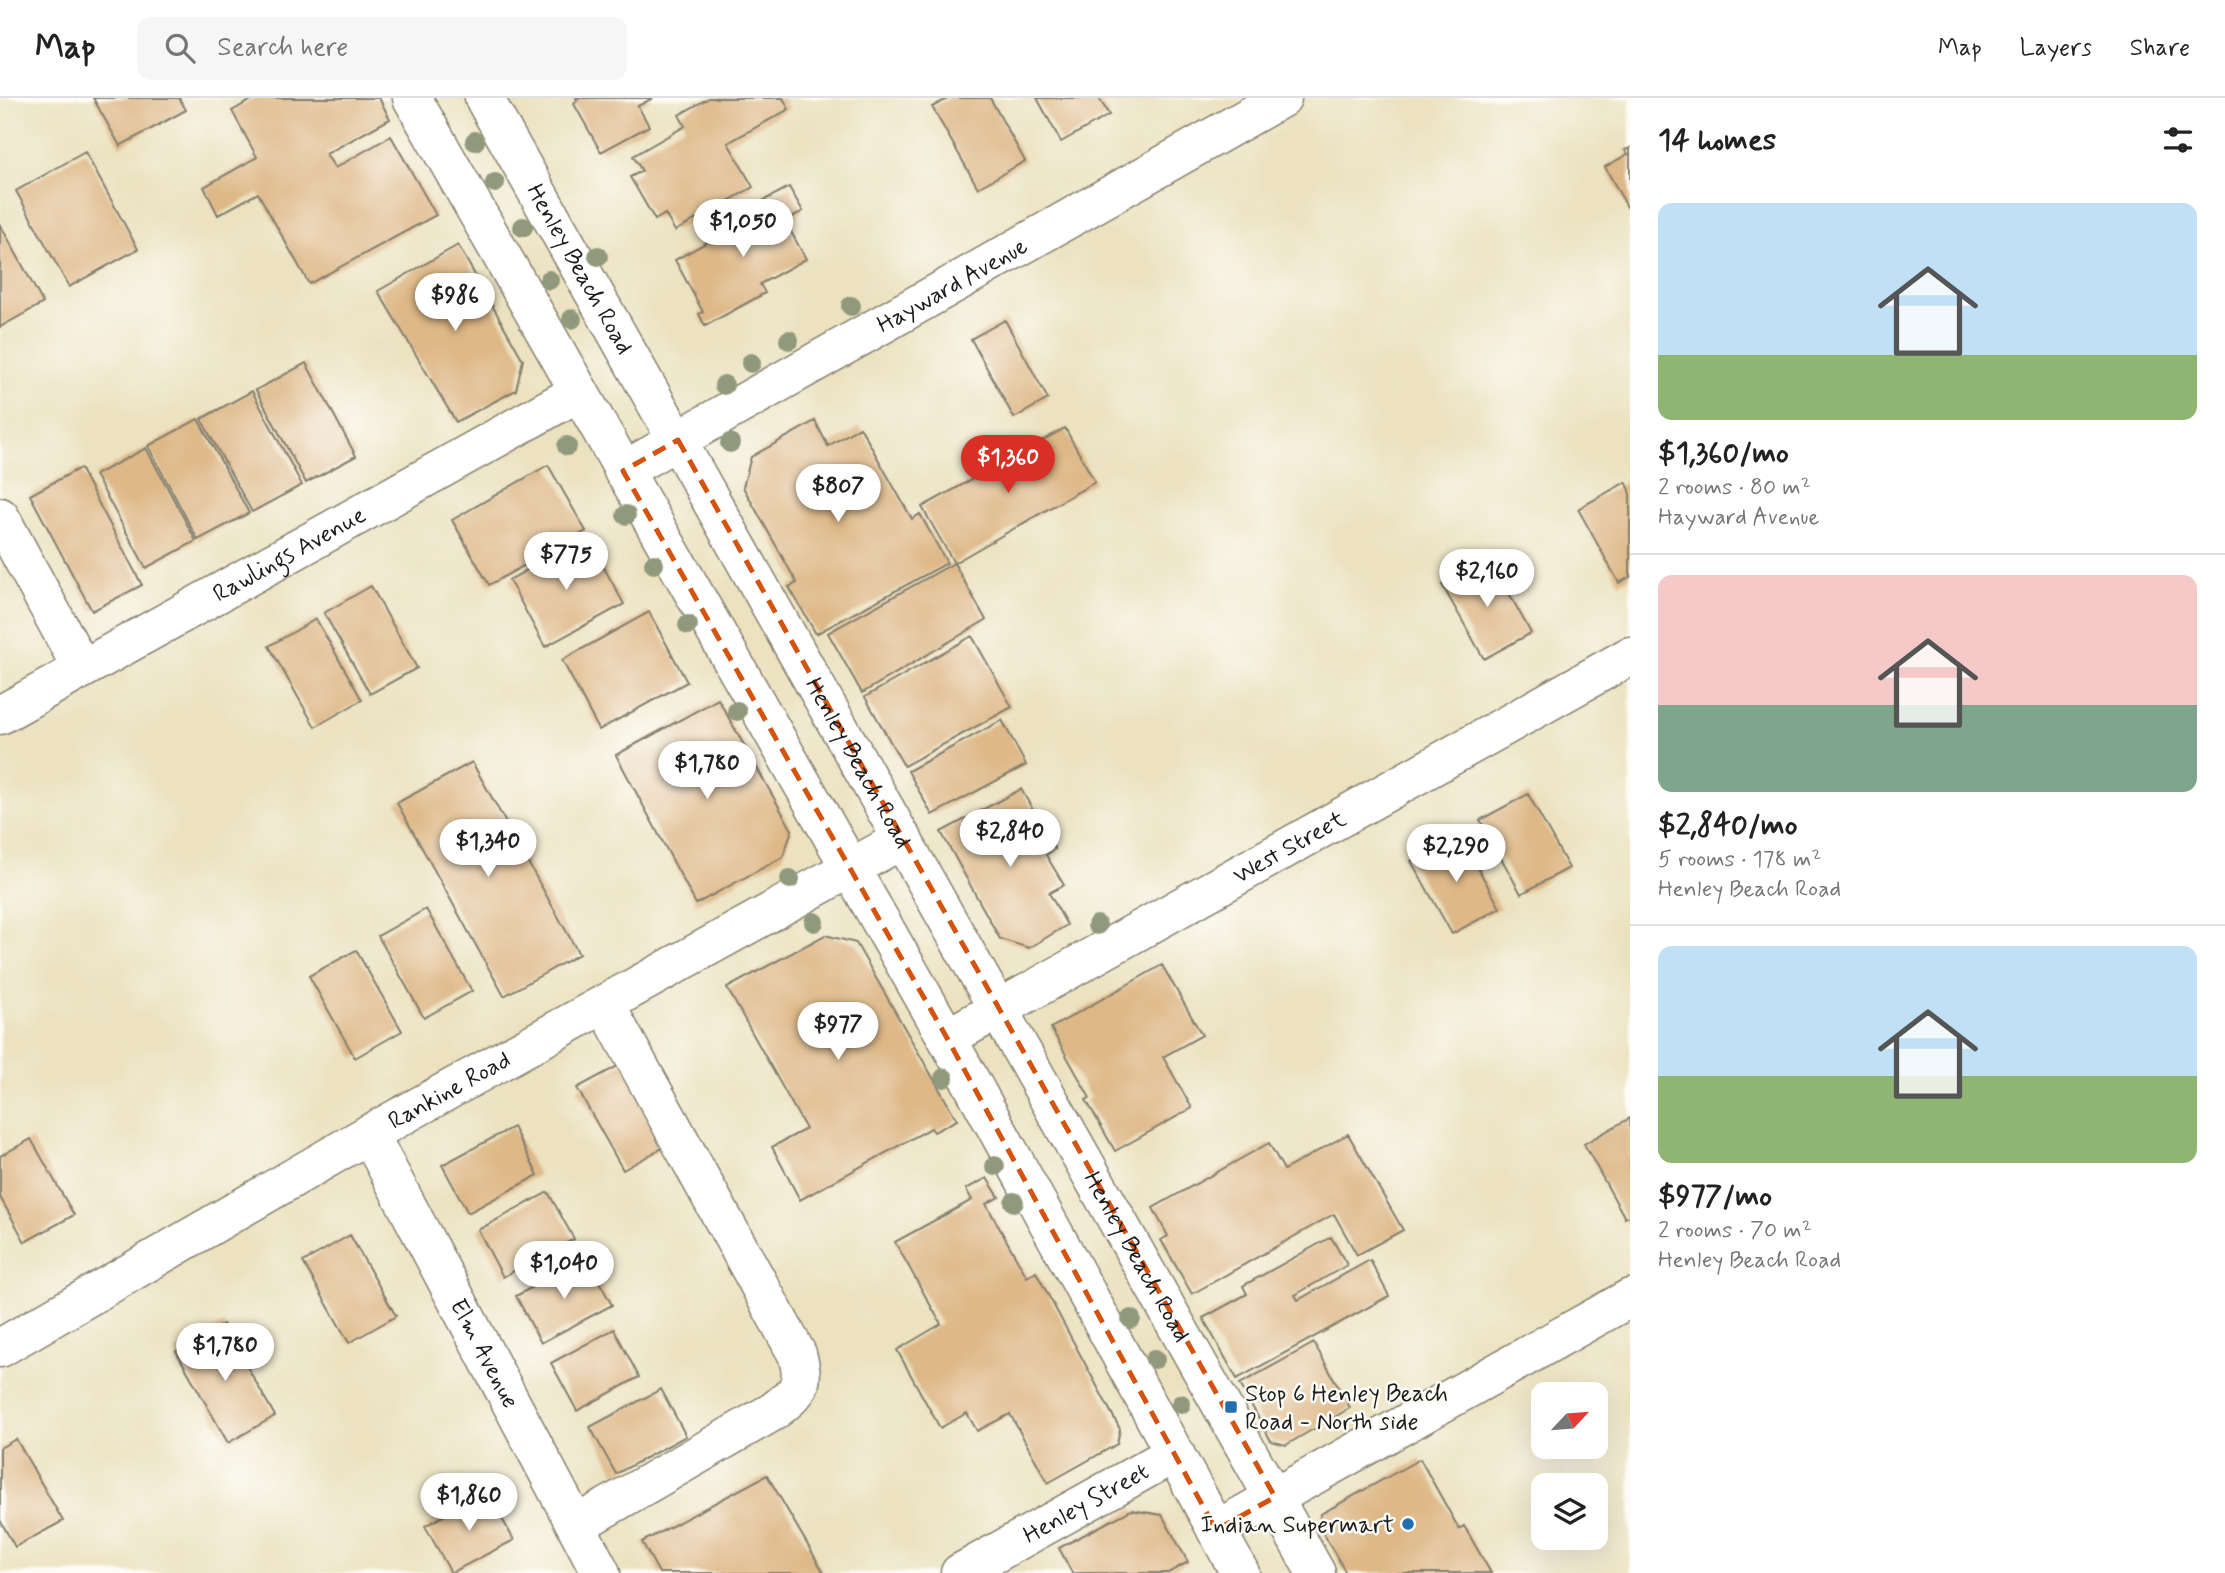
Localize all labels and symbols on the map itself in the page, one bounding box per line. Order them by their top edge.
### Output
street label: Henley Beach Road [519,179,639,360]
pin: $1,050 [686,200,800,259]
street label: Hayward Avenue [872,231,1034,341]
pin: $986 [414,274,496,333]
pin: $1,360 [951,436,1065,495]
pin: $807 [797,464,879,524]
street label: Rawlings Avenue [208,500,372,610]
pin: $775 [525,532,607,592]
pin: $2,160 [1430,550,1544,609]
street label: Henley Beach Road [797,672,918,854]
pin: $1,780 [650,742,764,801]
street label: West Street [1228,804,1352,892]
pin: $2,840 [953,810,1067,869]
pin: $1,340 [431,820,545,879]
pin: $2,290 [1399,824,1513,884]
pin: $977 [797,1002,879,1062]
street label: Rankine Road [383,1045,516,1137]
street label: Henley Beach Road [1076,1166,1197,1348]
pin: $1,040 [507,1242,621,1301]
street label: Elm Avenue [442,1294,525,1414]
pin: $1,780 [168,1324,282,1383]
place label: Stop 6 Henley Beach Road - North side [1245,1379,1448,1438]
north arrow [1531,1382,1608,1460]
marker: Stop 6 Henley Beach Road - North side [1223,1399,1239,1415]
street label: Henley Street [1018,1457,1155,1552]
pin: $1,860 [412,1474,526,1533]
place label: Indian Supermart [1201,1510,1394,1541]
marker: Indian Supermart [1400,1516,1416,1532]

